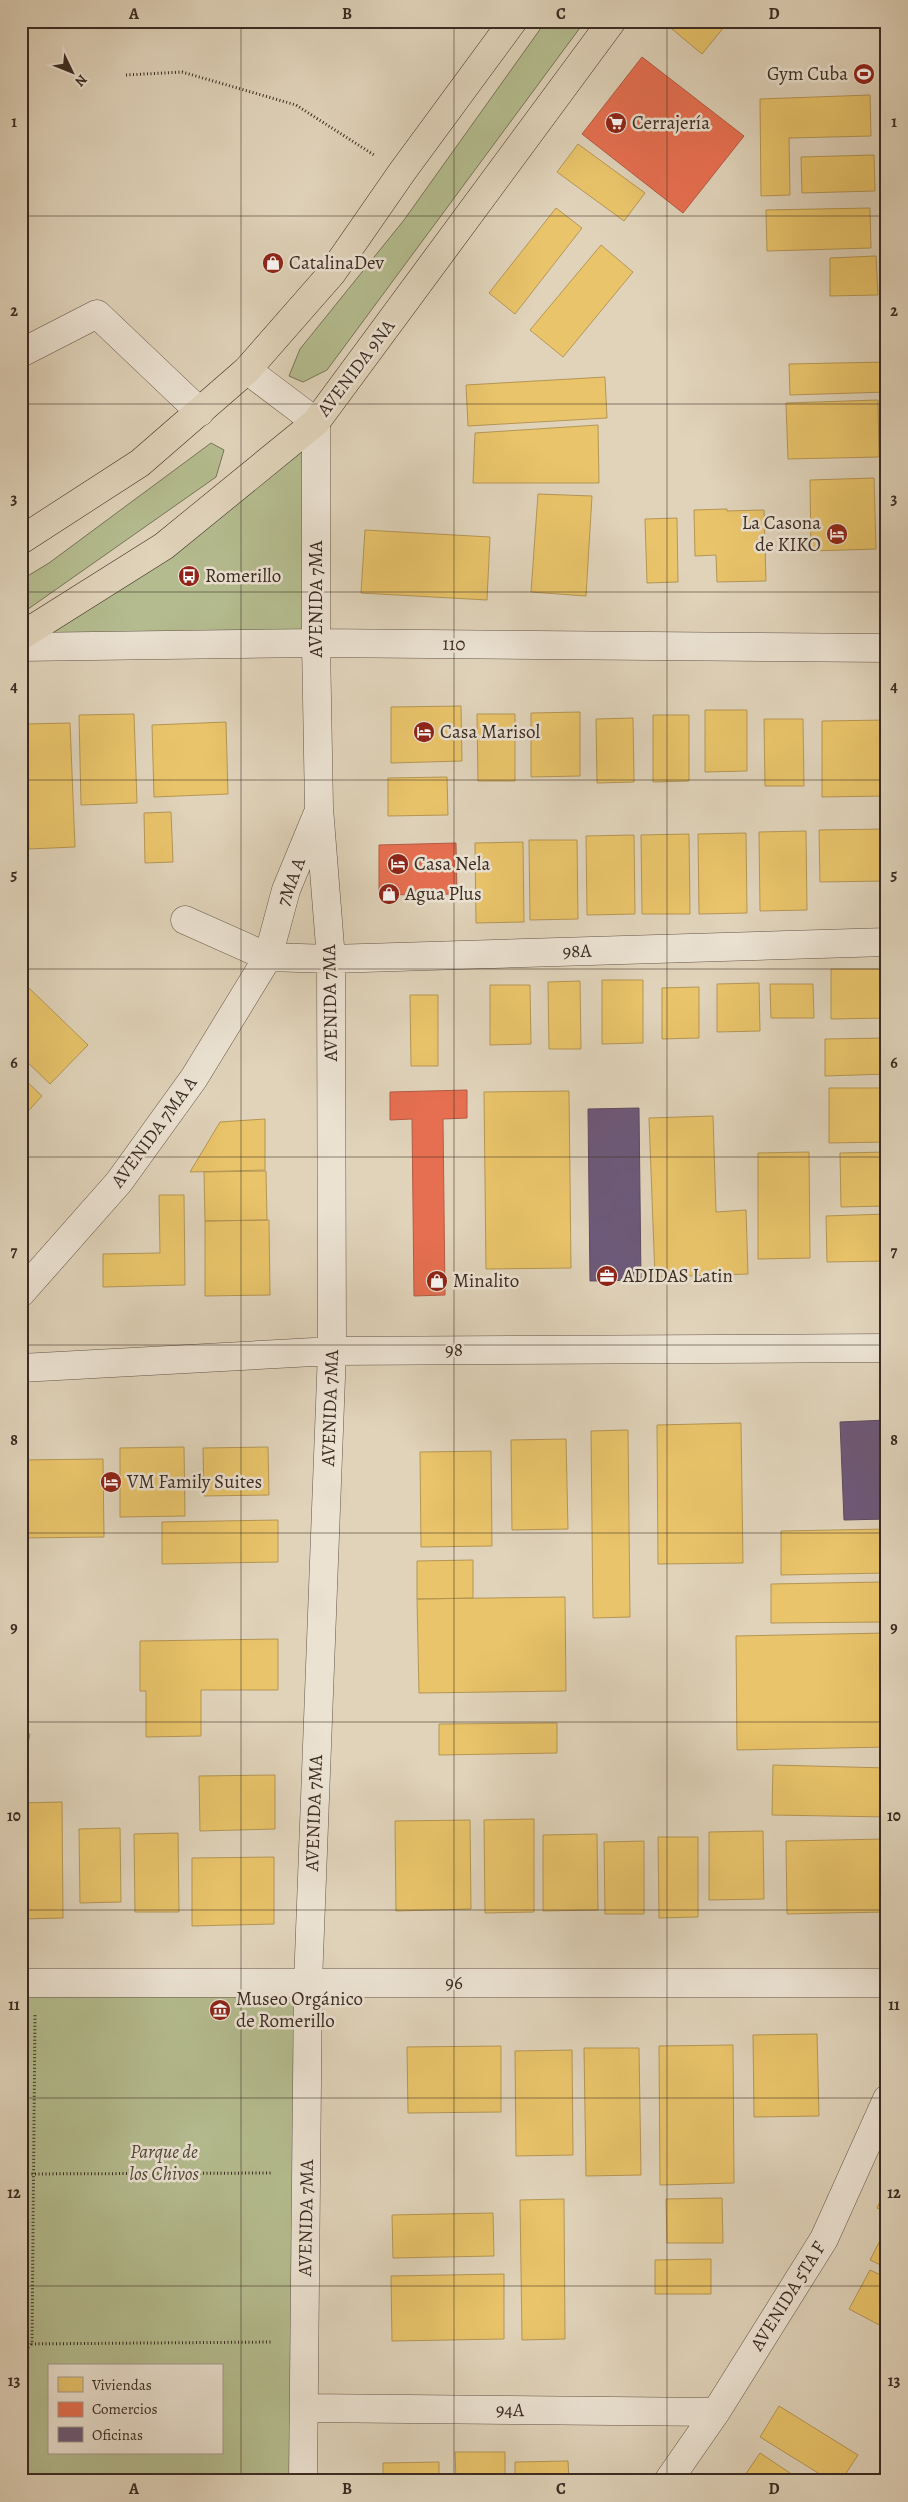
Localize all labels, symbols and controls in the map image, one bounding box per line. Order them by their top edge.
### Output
text: A [128,3,140,25]
text: B [342,3,352,25]
text: C [556,3,566,25]
text: D [768,3,780,25]
north arrow [48,48,98,98]
place label: Gym Cuba [767,61,848,87]
sports icon: Gym Cuba [852,62,876,86]
text: N [71,70,92,91]
place label: Cerrajería [632,110,710,136]
text: 1 [11,111,17,133]
supermarket icon: Cerrajería [604,111,628,135]
text: 1 [891,111,897,133]
place label: CatalinaDev [289,250,385,276]
shop icon: CatalinaDev [261,251,285,275]
text: 2 [10,300,18,322]
text: 2 [890,300,898,322]
street label: AVENIDA 9NA [310,314,401,422]
text: 3 [11,488,18,510]
text: 3 [891,488,898,510]
place label: La Casona de KIKO [742,510,821,558]
hotel icon: La Casona de KIKO [825,522,849,546]
street label: AVENIDA 7MA [303,540,329,658]
place label: Romerillo [205,563,281,589]
bus stop icon: Romerillo [177,564,201,588]
street label: 110 [442,631,466,657]
text: 4 [10,676,18,698]
text: 4 [890,676,898,698]
place label: Casa Marisol [440,719,540,745]
hotel icon: Casa Marisol [412,720,436,744]
place label: Casa Nela [414,851,490,877]
hotel icon: Casa Nela [386,852,410,876]
street label: 7MA A [270,853,312,910]
text: 5 [11,864,18,886]
text: 5 [891,864,898,886]
place label: Agua Plus [404,881,482,907]
shop icon: Agua Plus [377,882,401,906]
street label: 98A [562,937,593,964]
street label: AVENIDA 7MA [316,943,344,1063]
text: 6 [10,1052,18,1074]
text: 6 [890,1052,898,1074]
street label: AVENIDA 7MA A [104,1070,204,1194]
text: 7 [11,1241,18,1263]
text: 7 [891,1241,898,1263]
place label: ADIDAS Latin [622,1263,733,1289]
office icon: ADIDAS Latin [595,1264,619,1288]
place label: Minalito [453,1268,519,1294]
shop icon: Minalito [425,1269,449,1293]
street label: 98 [445,1337,463,1363]
street label: AVENIDA 7MA [315,1348,345,1468]
text: 8 [10,1429,18,1451]
text: 8 [890,1429,898,1451]
place label: VM Family Suites [126,1469,262,1495]
hotel icon: VM Family Suites [99,1470,123,1494]
text: 9 [10,1617,18,1639]
text: 9 [890,1617,898,1639]
street label: AVENIDA 7MA [299,1753,329,1873]
text: 10 [7,1805,21,1827]
text: 10 [887,1805,901,1827]
street label: 96 [445,1970,463,1996]
place label: Museo Orgánico de Romerillo [236,1986,363,2034]
text: 11 [8,1994,20,2016]
text: 11 [888,1994,900,2016]
museum icon: Museo Orgánico de Romerillo [208,1998,232,2022]
park label: Parque de los Chivos [129,2139,199,2187]
street label: AVENIDA 7MA [292,2158,320,2278]
text: 12 [7,2182,21,2204]
text: 12 [887,2182,901,2204]
street label: AVENIDA 5TA F [744,2236,832,2356]
legend [48,2364,222,2454]
text: 13 [8,2370,20,2392]
text: 13 [888,2370,900,2392]
text: Viviendas [91,2375,152,2395]
street label: 94A [496,2397,525,2423]
text: Comercios [92,2399,157,2419]
text: Oficinas [92,2425,143,2445]
text: A [128,2478,140,2500]
text: B [342,2478,352,2500]
text: C [556,2478,566,2500]
text: D [768,2478,780,2500]

